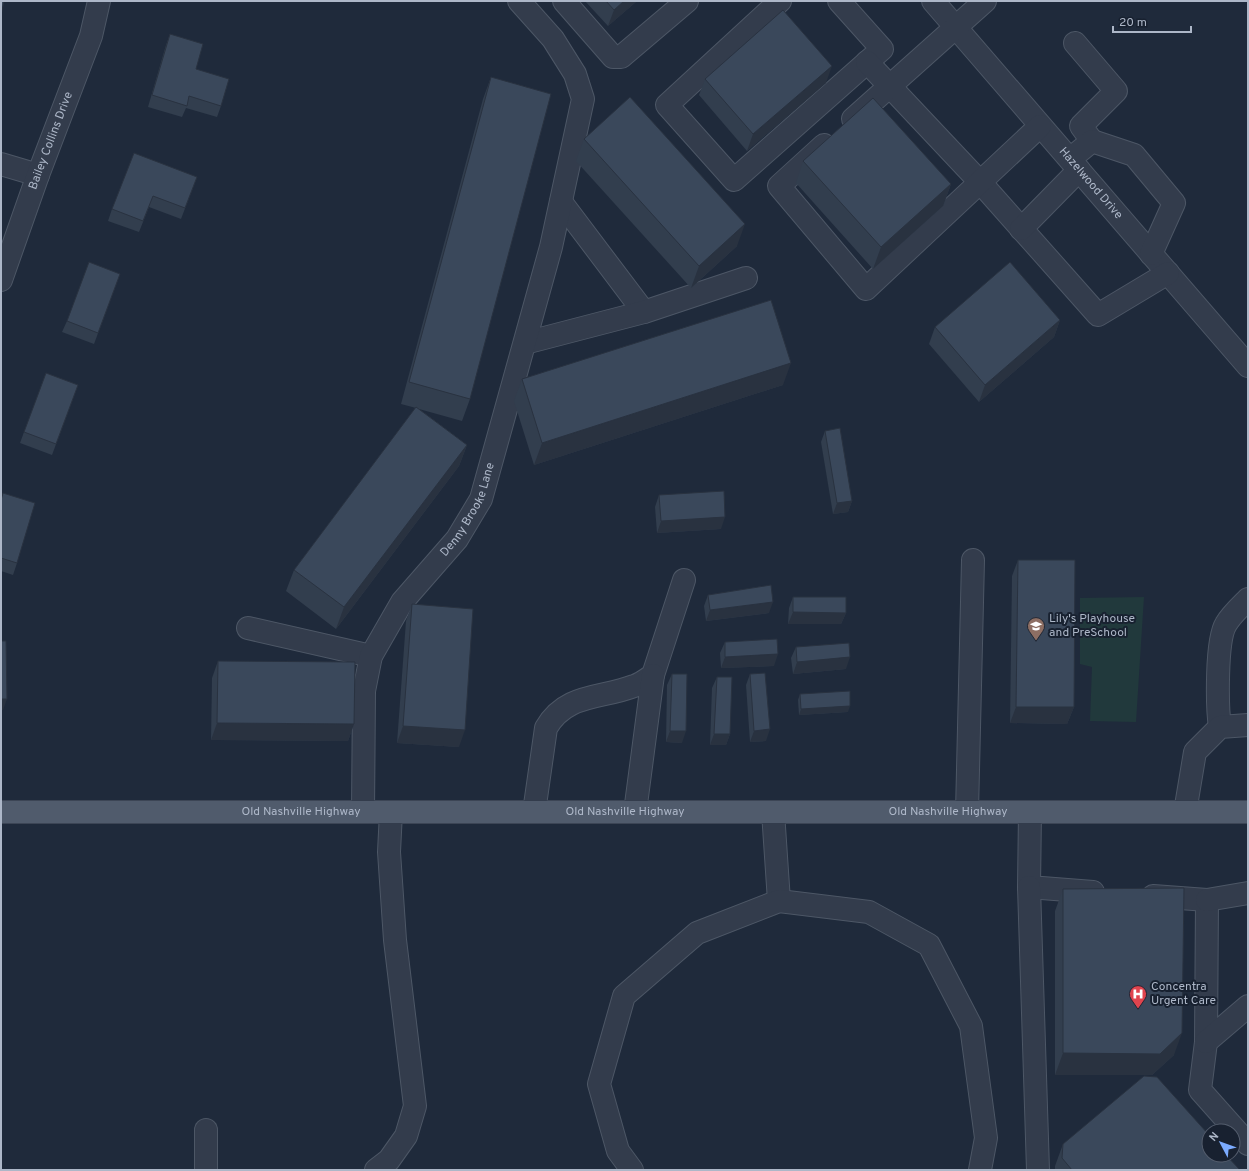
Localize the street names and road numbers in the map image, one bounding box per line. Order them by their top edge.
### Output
street label: Bailey Collins Drive [25,90,77,192]
street label: Hazelwood Drive [1055,144,1126,223]
street label: Denny Brooke Lane [437,461,499,560]
street label: Old Nashville Highway [241,804,361,820]
street label: Old Nashville Highway [565,804,685,820]
street label: Old Nashville Highway [888,804,1008,820]

